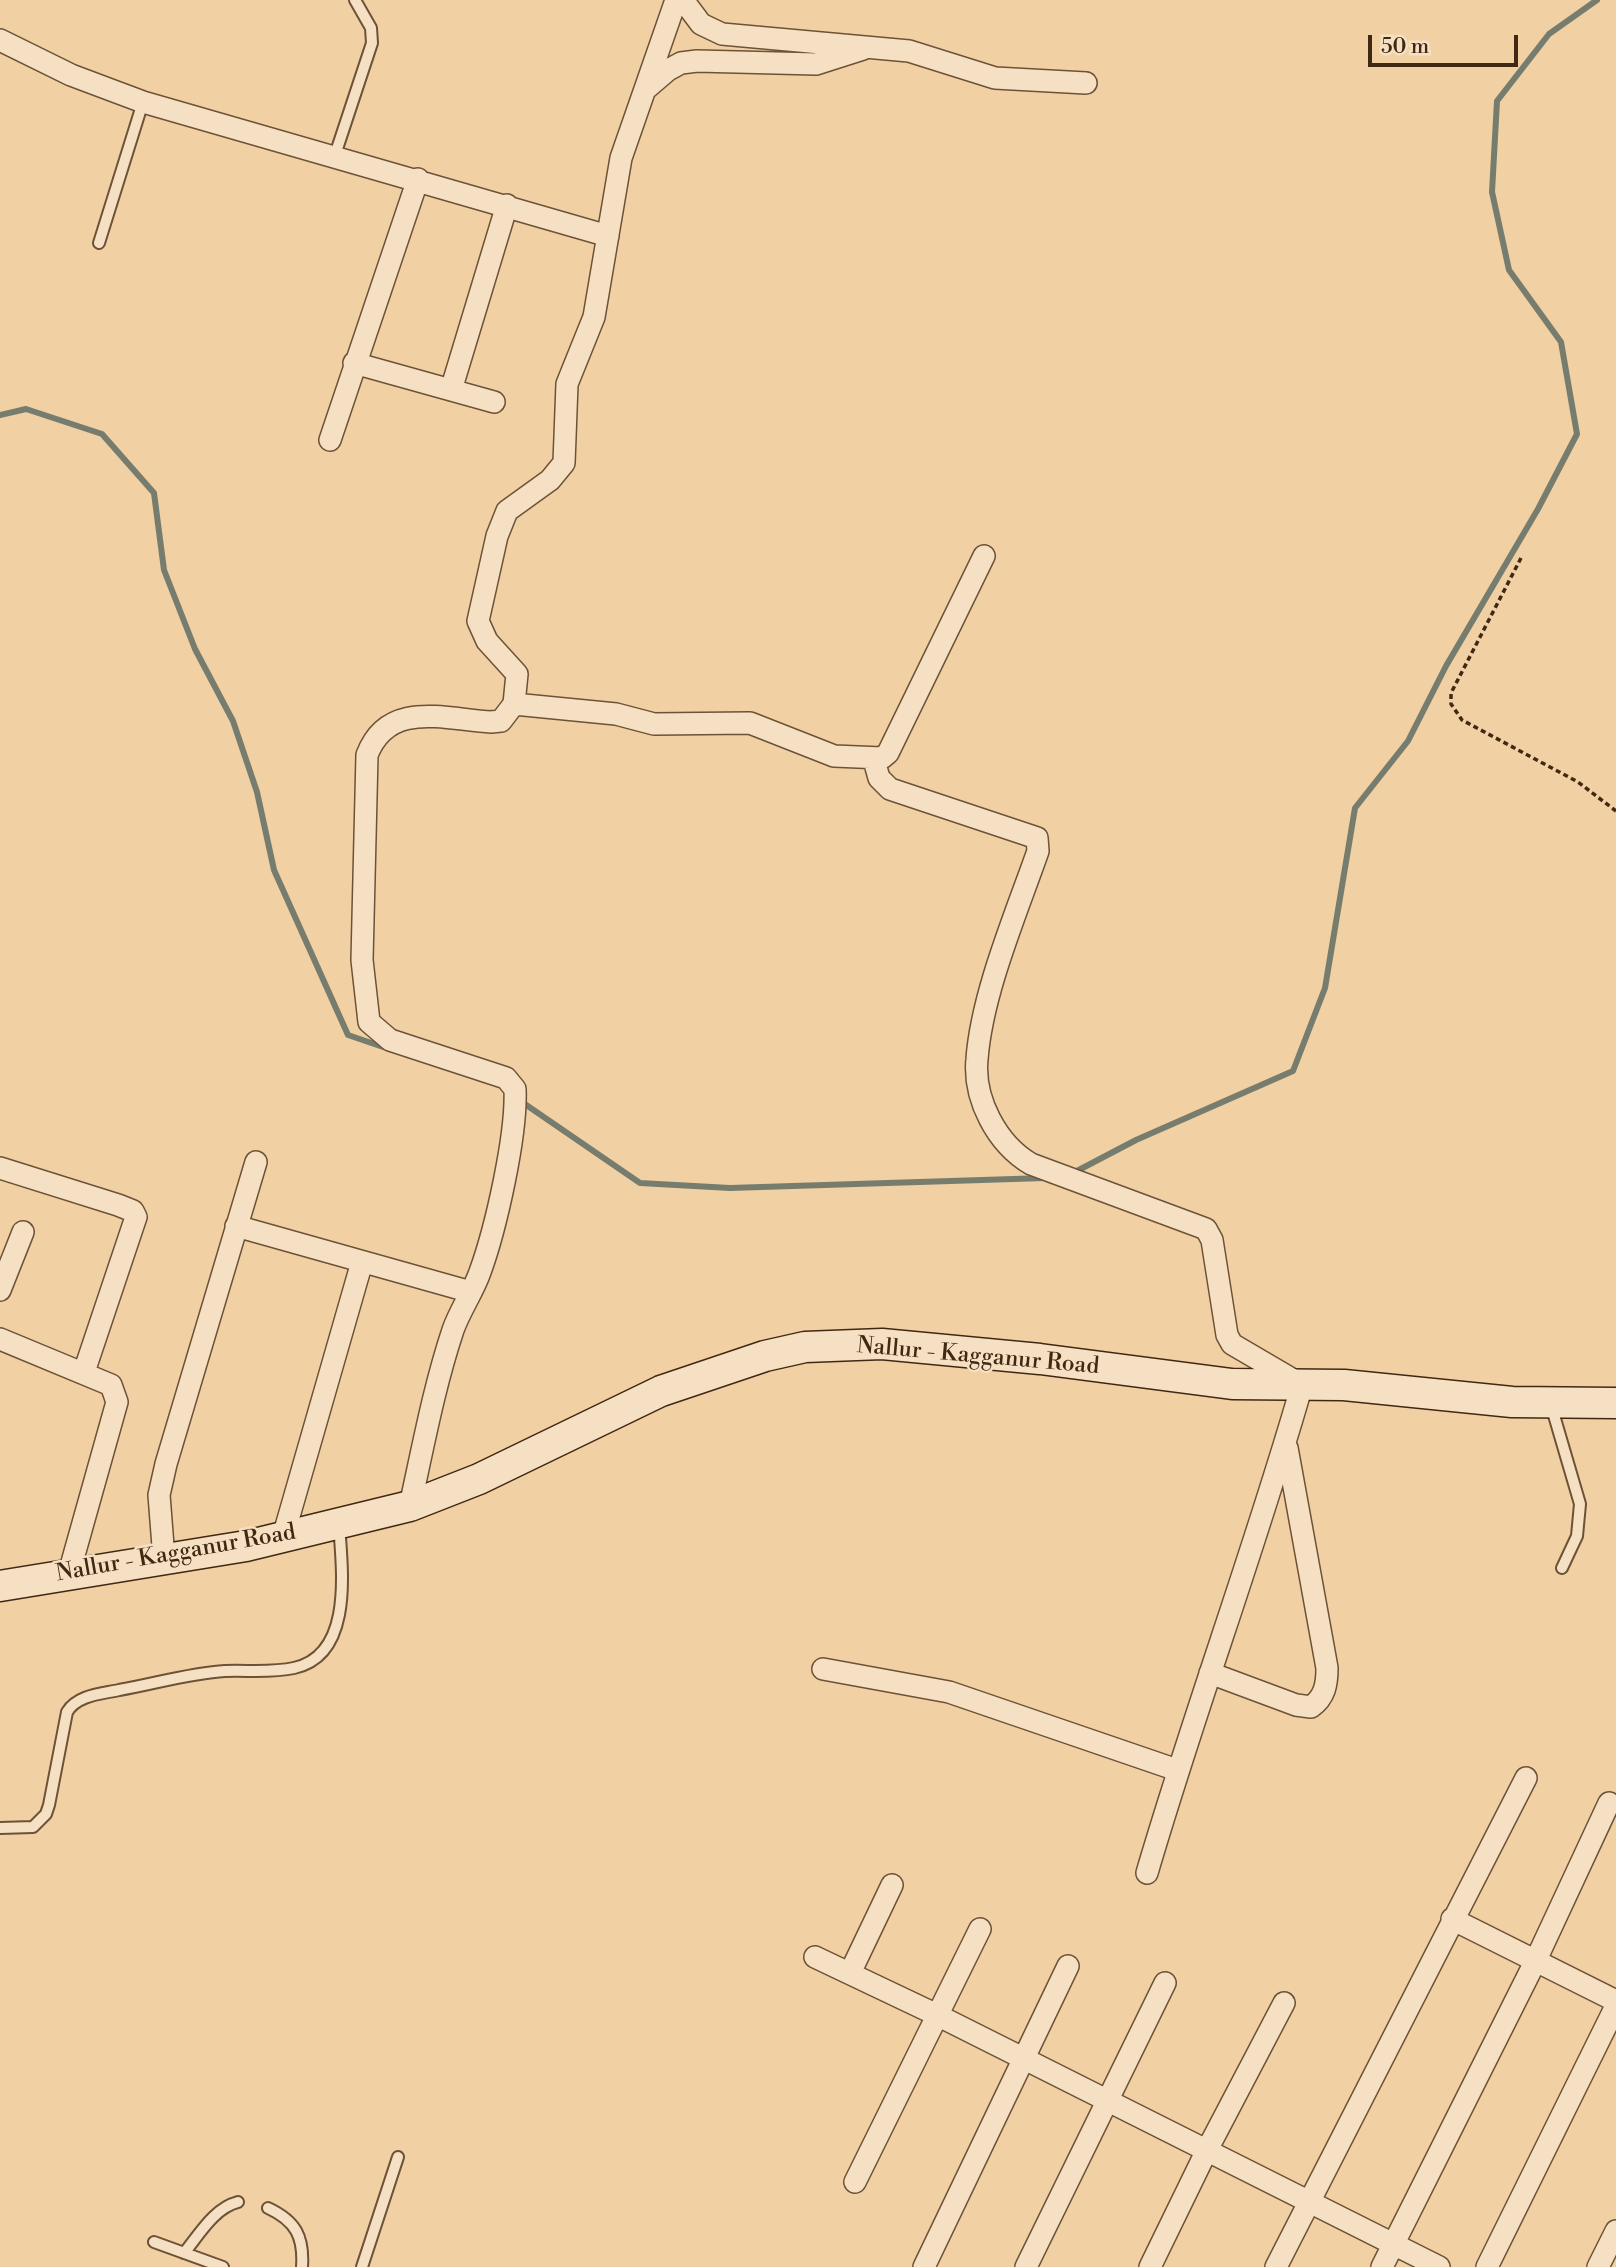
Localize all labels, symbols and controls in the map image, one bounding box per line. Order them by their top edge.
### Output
scale bar [1371,21,1522,65]
text: 50 m [1381,34,1429,60]
street label: Nallur - Kagganur Road [856,1333,1100,1381]
street label: Nallur - Kagganur Road [54,1519,298,1589]

